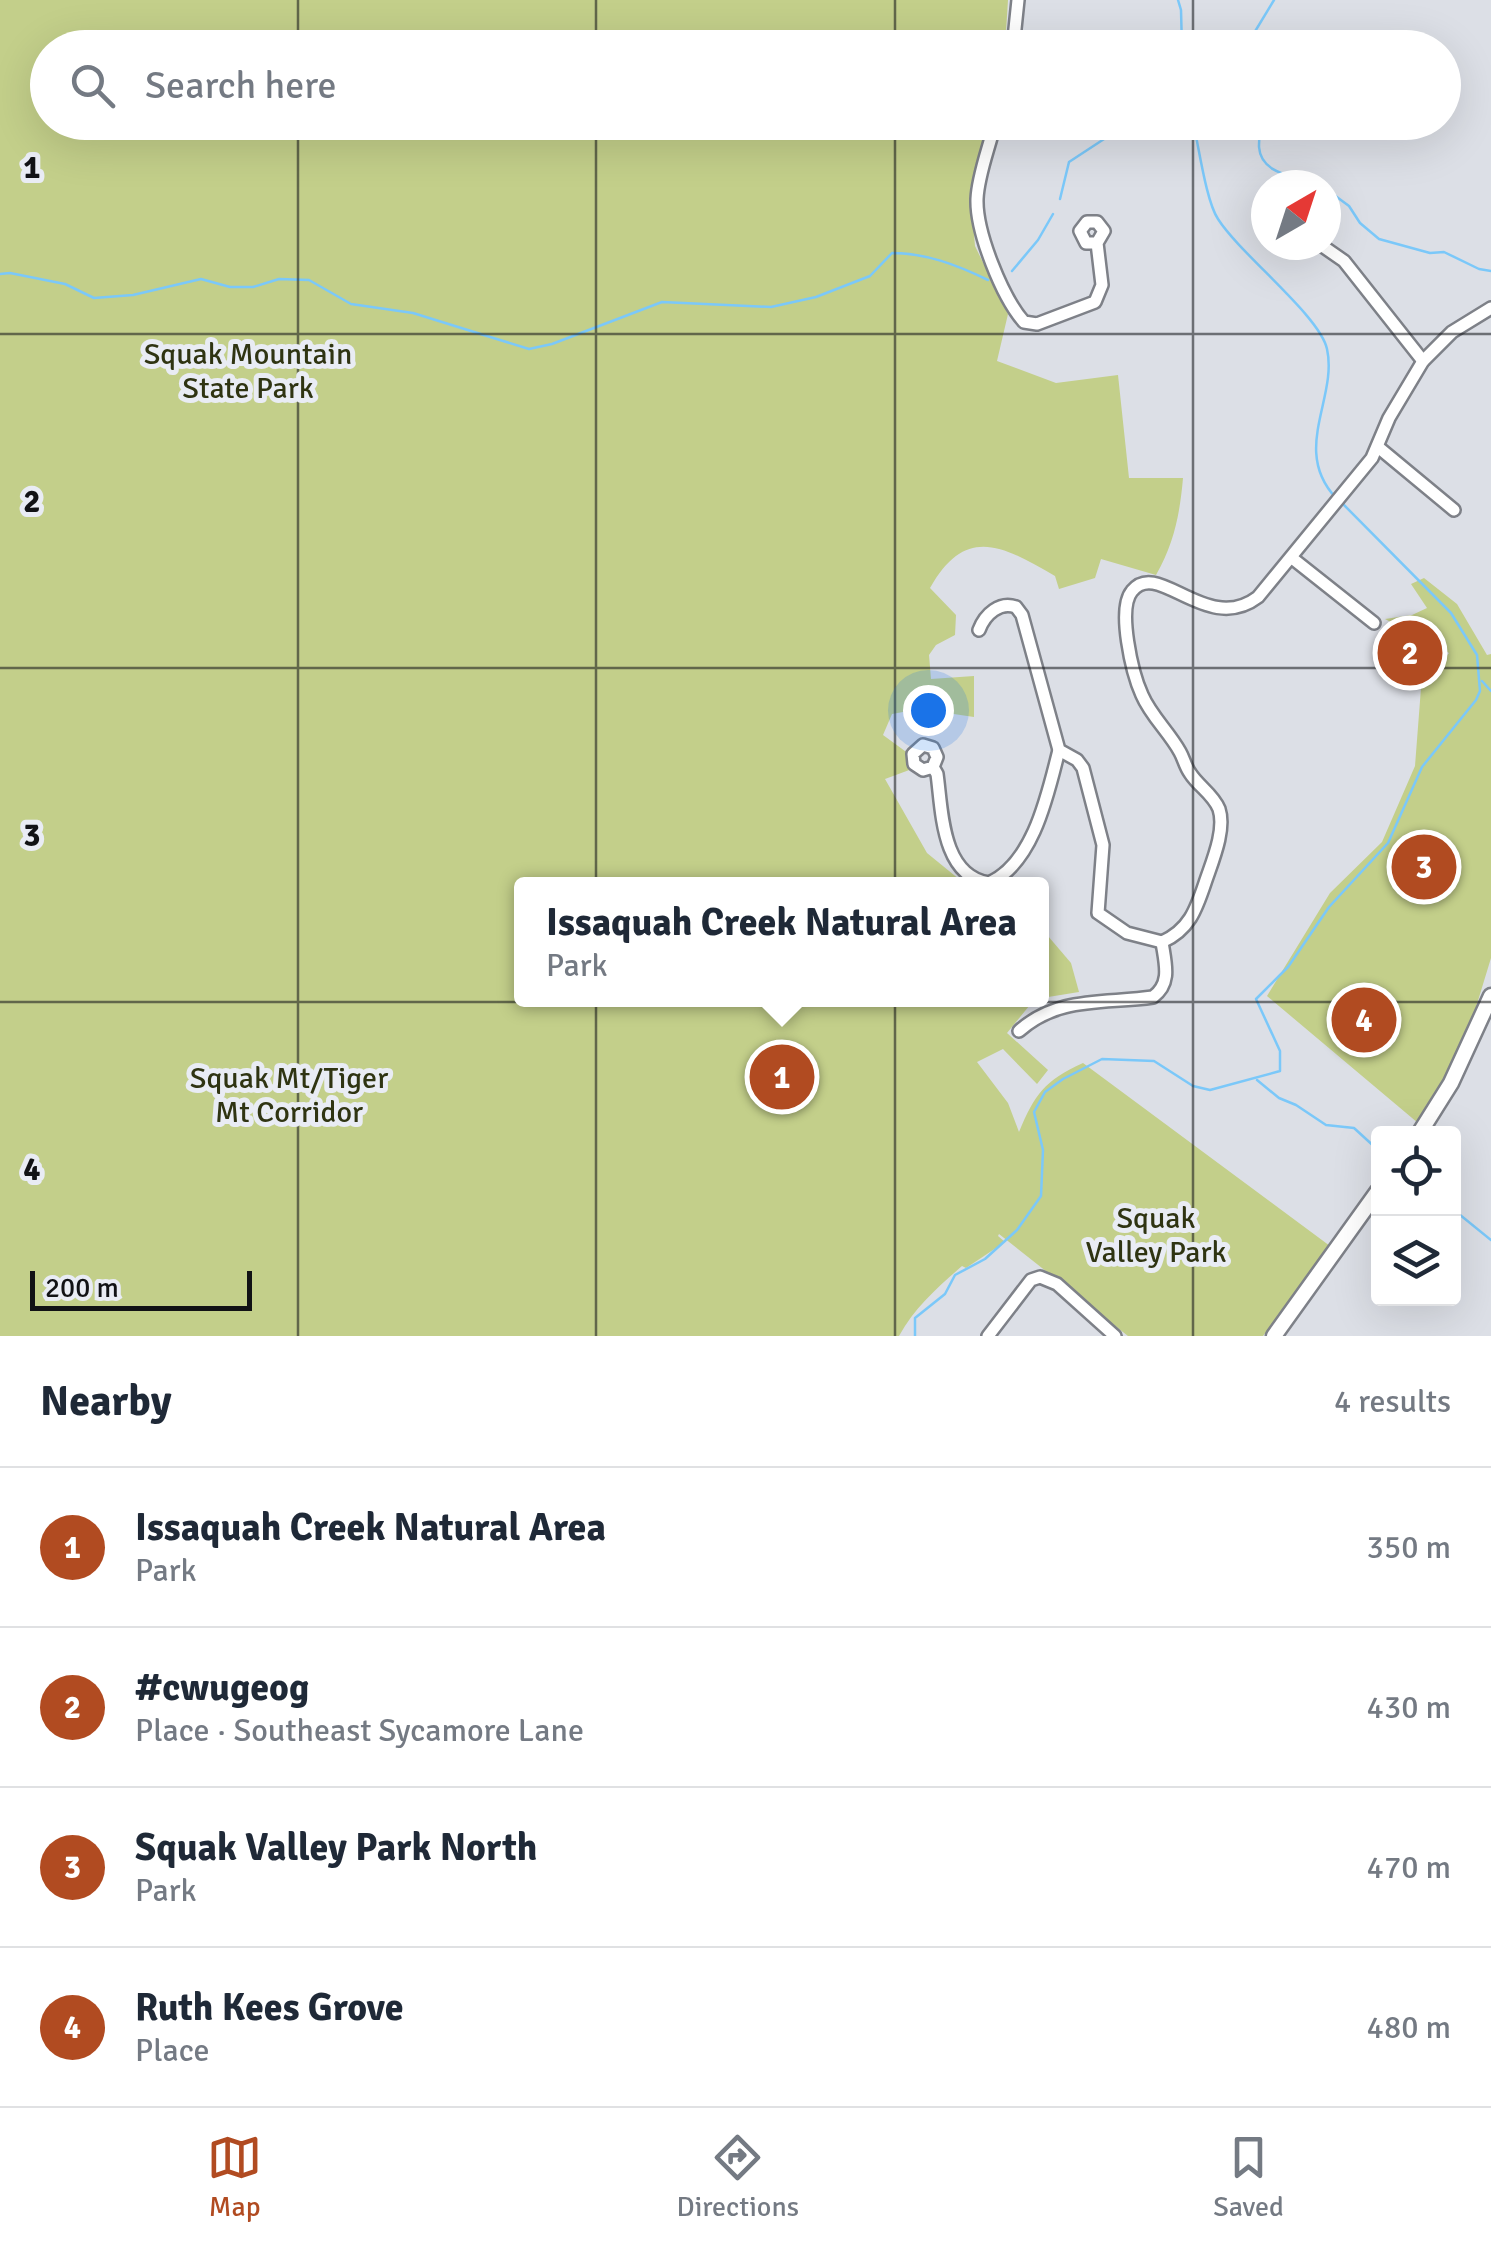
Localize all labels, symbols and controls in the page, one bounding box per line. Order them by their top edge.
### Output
search box [30,30,1461,140]
icon: search [65,58,120,113]
text: Search here [145,62,337,109]
text: 1 [23,148,41,187]
north arrow [1251,170,1341,260]
park label: Squak Mountain State Park [144,336,352,407]
text: 2 [23,482,41,521]
pin: 2 [1378,616,1442,690]
your location [903,685,954,736]
text: 3 [23,816,41,855]
pin: 3 [1392,830,1456,904]
popup [514,877,1049,1007]
text: Issaquah Creek Natural Area [546,899,1017,946]
text: Park [546,946,608,985]
pin: 4 [1332,982,1396,1058]
pin: 1 [750,1040,814,1114]
park label: Squak Mt/Tiger Mt Corridor [190,1060,388,1131]
map controls [1371,1126,1461,1306]
button: locate [1371,1126,1461,1216]
text: 4 [23,1150,41,1189]
park label: Squak Valley Park [1085,1200,1227,1271]
button: layers [1371,1216,1461,1306]
scale bar [30,1266,252,1310]
text: 200 m [45,1271,119,1305]
text: Nearby [40,1376,172,1427]
text: 4 results [1334,1382,1451,1421]
text: Issaquah Creek Natural Area [135,1504,606,1551]
text: 1 [64,1528,81,1567]
text: 350 m [1367,1528,1451,1567]
text: Park [135,1551,197,1590]
text: #cwugeog [135,1664,309,1711]
text: 2 [64,1688,81,1727]
text: 430 m [1367,1688,1451,1727]
text: Place · Southeast Sycamore Lane [135,1711,584,1750]
text: Squak Valley Park North [135,1824,537,1871]
text: 3 [64,1848,81,1887]
text: 470 m [1367,1848,1451,1887]
text: Park [135,1871,197,1910]
text: Ruth Kees Grove [135,1984,404,2031]
text: 4 [64,2008,81,2047]
text: 480 m [1367,2008,1451,2047]
text: Place [135,2031,210,2070]
tab: Map [207,2130,262,2224]
tab: Directions [677,2130,799,2224]
tab: Saved [1213,2130,1284,2224]

